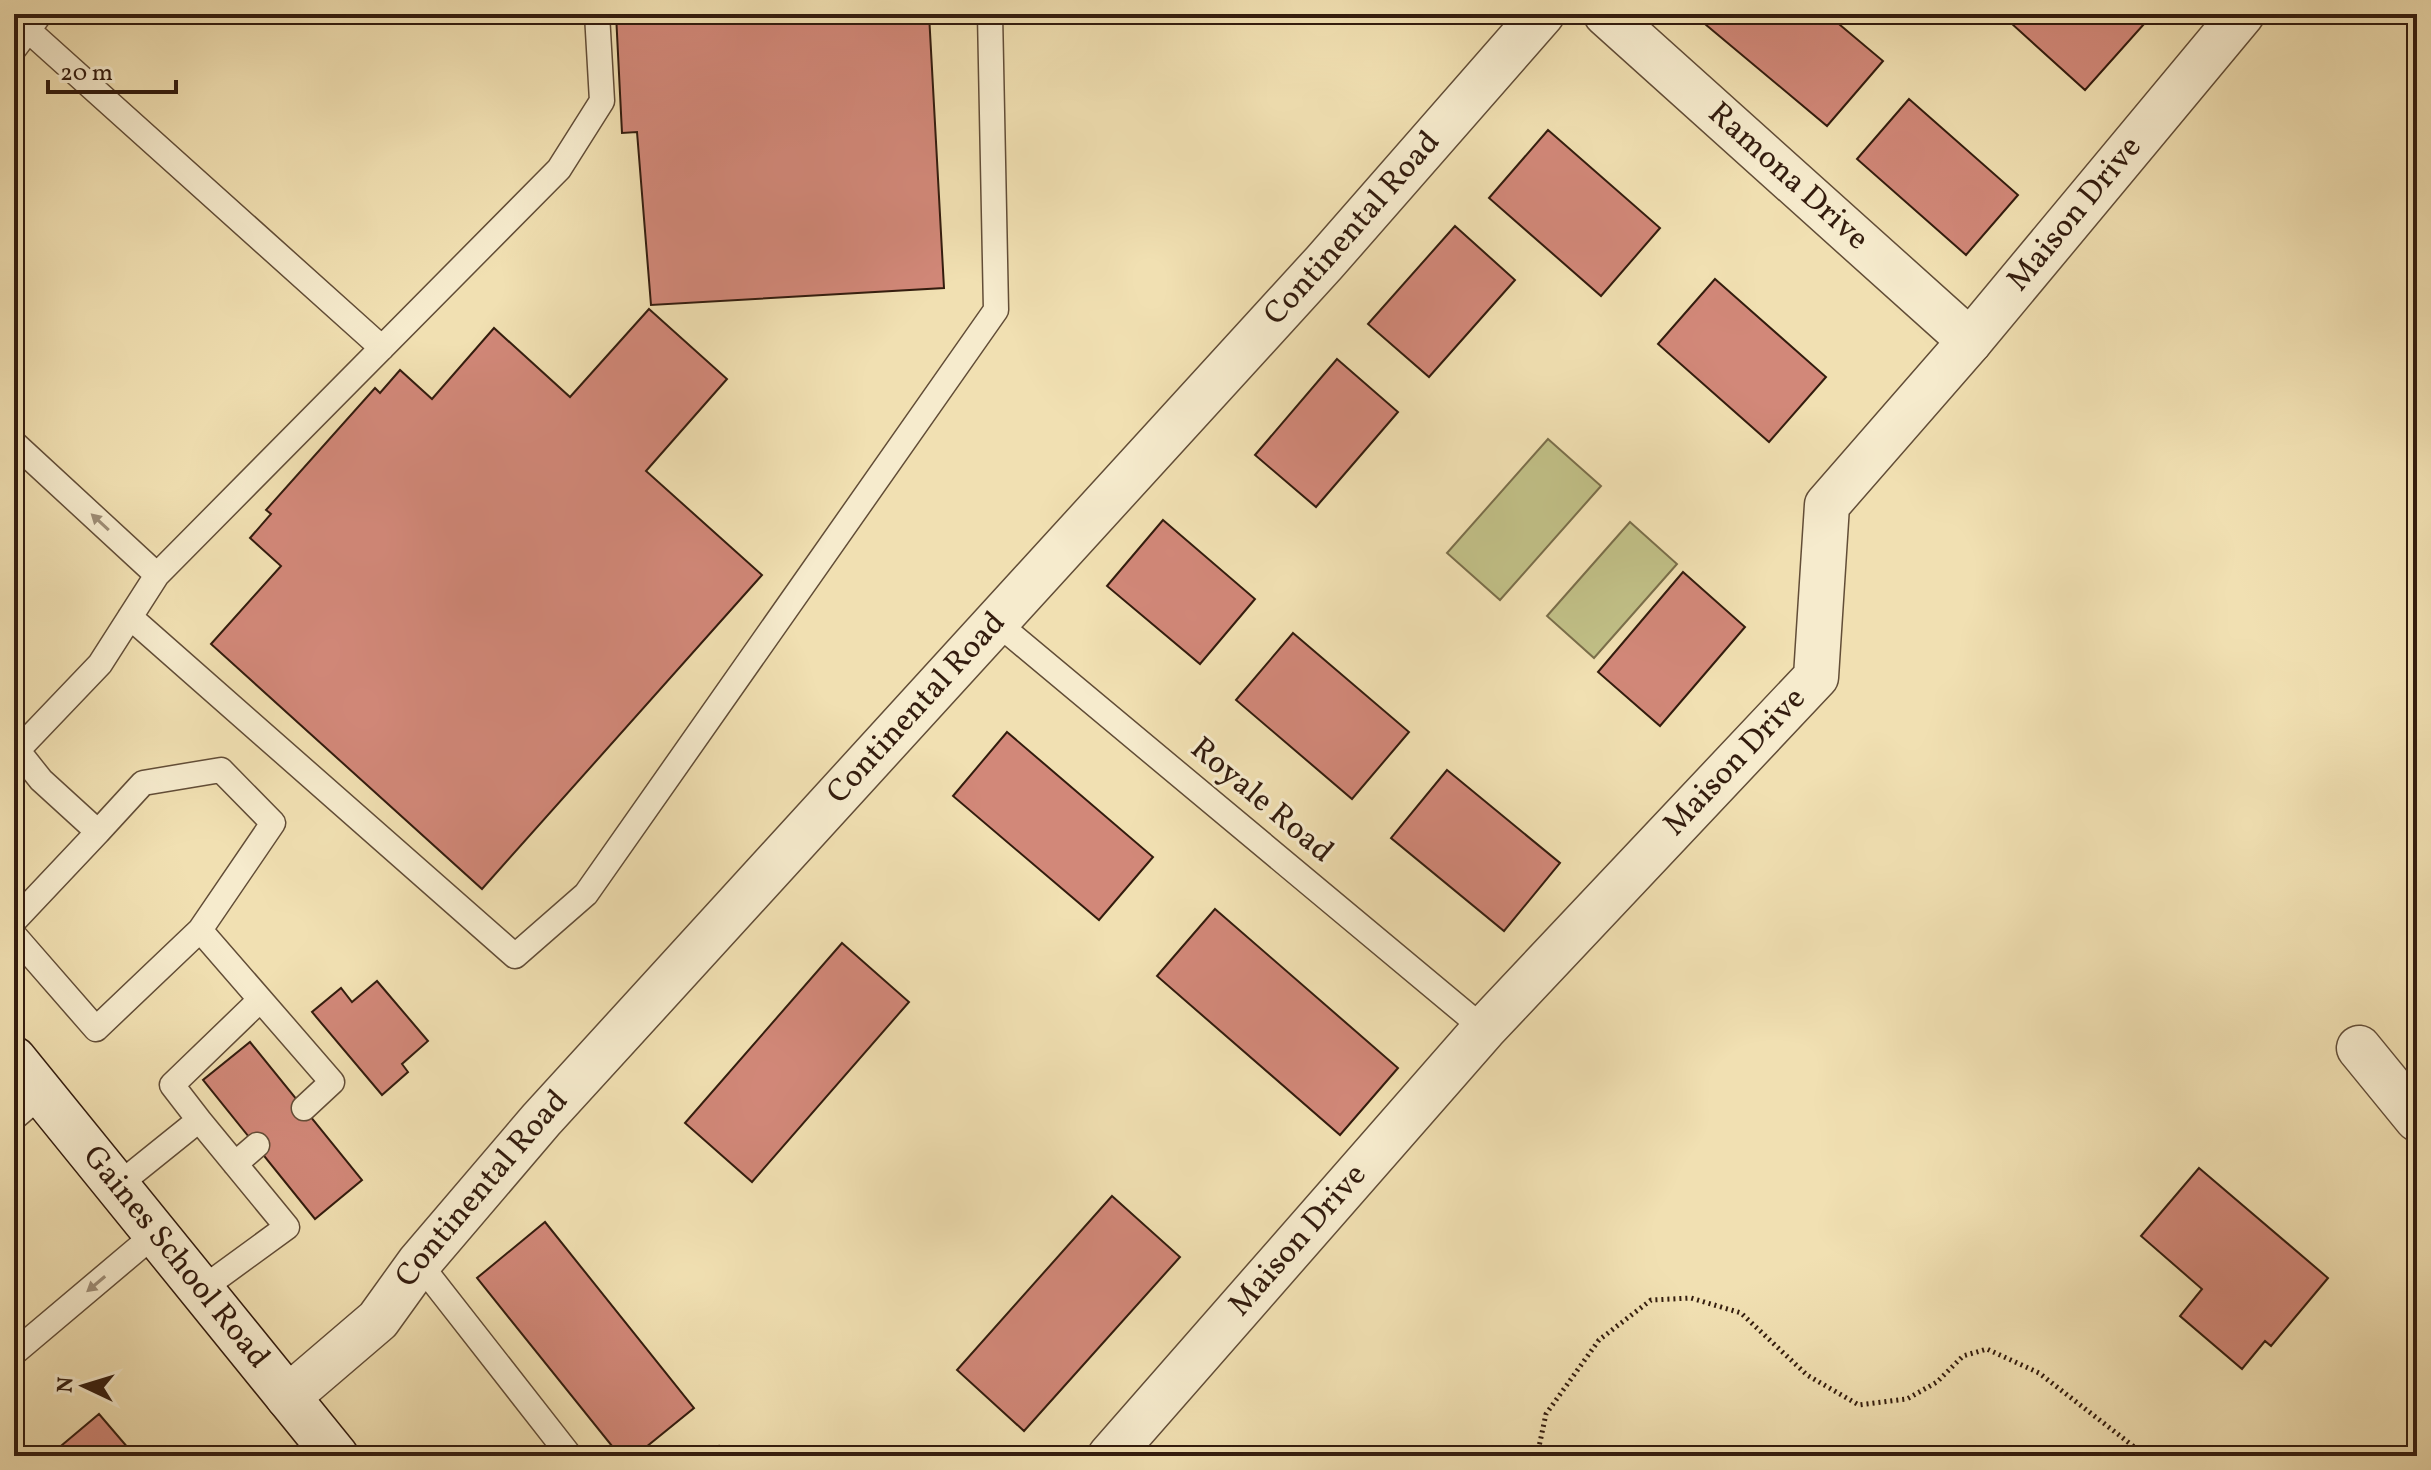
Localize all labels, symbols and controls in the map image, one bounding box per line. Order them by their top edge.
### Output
scale bar [48,44,176,94]
text: 20 m [60,57,113,91]
street label: Ramona Drive [1697,93,1878,261]
street label: Continental Road [1255,122,1451,336]
street label: Maison Drive [1998,127,2153,302]
one-way arrow [91,513,110,531]
street label: Continental Road [817,603,1016,814]
street label: Maison Drive [1654,678,1817,847]
street label: Royale Road [1180,728,1342,874]
street label: Continental Road [386,1081,579,1297]
street label: Gaines School Road [71,1137,279,1379]
street label: Maison Drive [1219,1155,1378,1327]
one-way arrow [86,1275,106,1292]
north arrow [44,1346,124,1426]
text: N [51,1376,83,1394]

